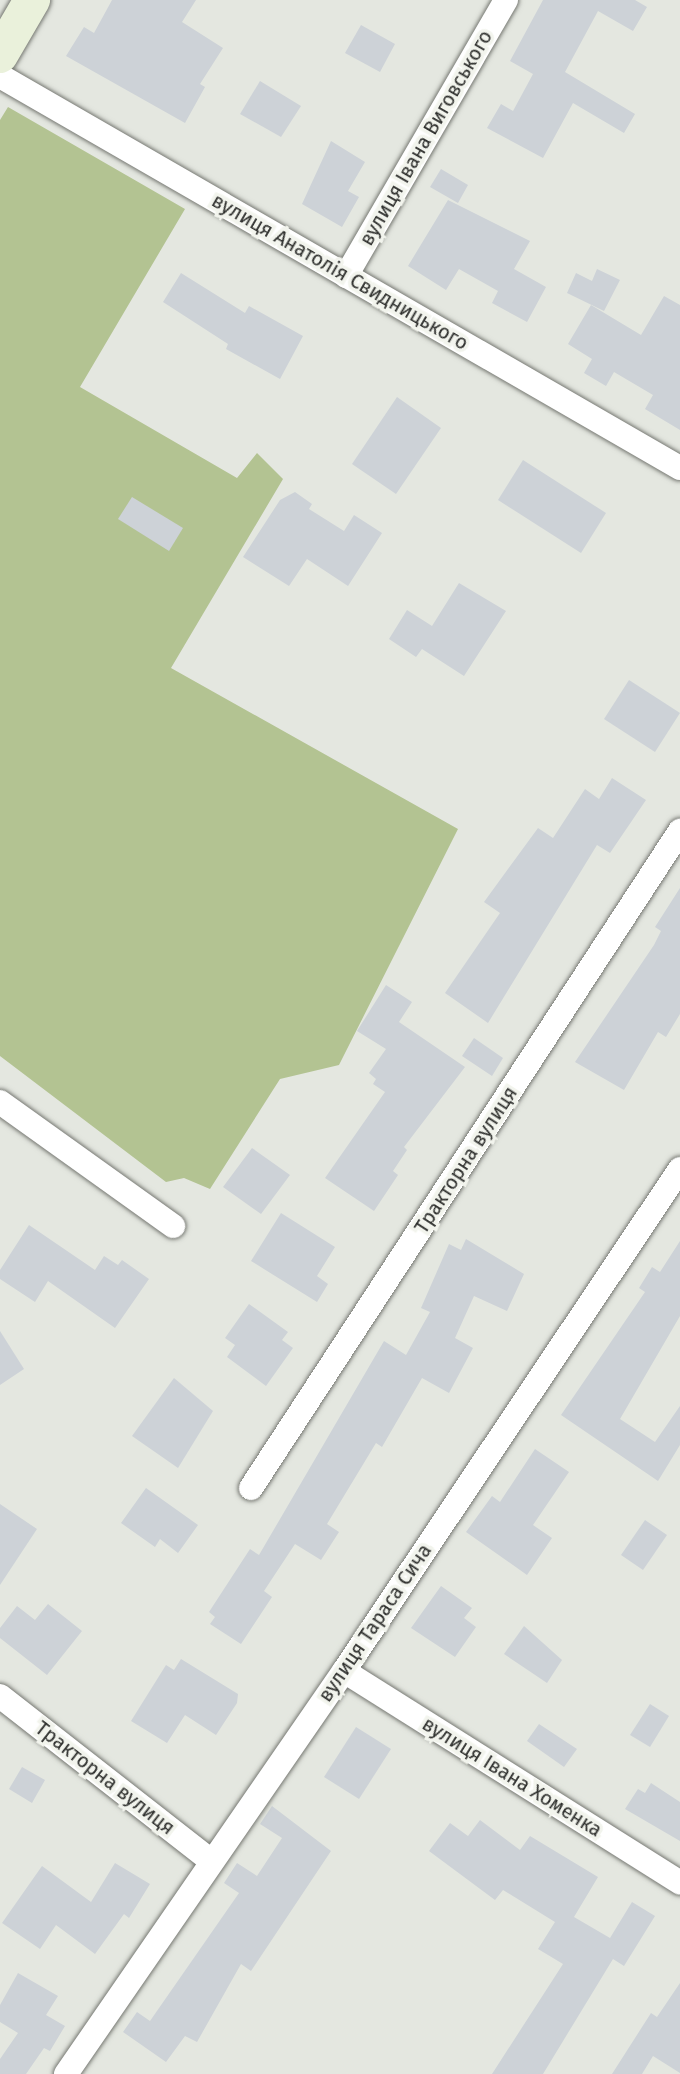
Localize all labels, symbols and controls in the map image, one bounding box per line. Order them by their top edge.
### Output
street label: вулиця Івана Виговського [354,26,498,250]
street label: вулиця Анатолія Свидницького [207,189,473,355]
street label: Тракторна вулиця [410,1082,522,1238]
street label: вулиця Тараса Сича [313,1539,437,1707]
street label: вулиця Івана Хоменка [418,1712,606,1842]
street label: Тракторна вулиця [31,1716,179,1840]

